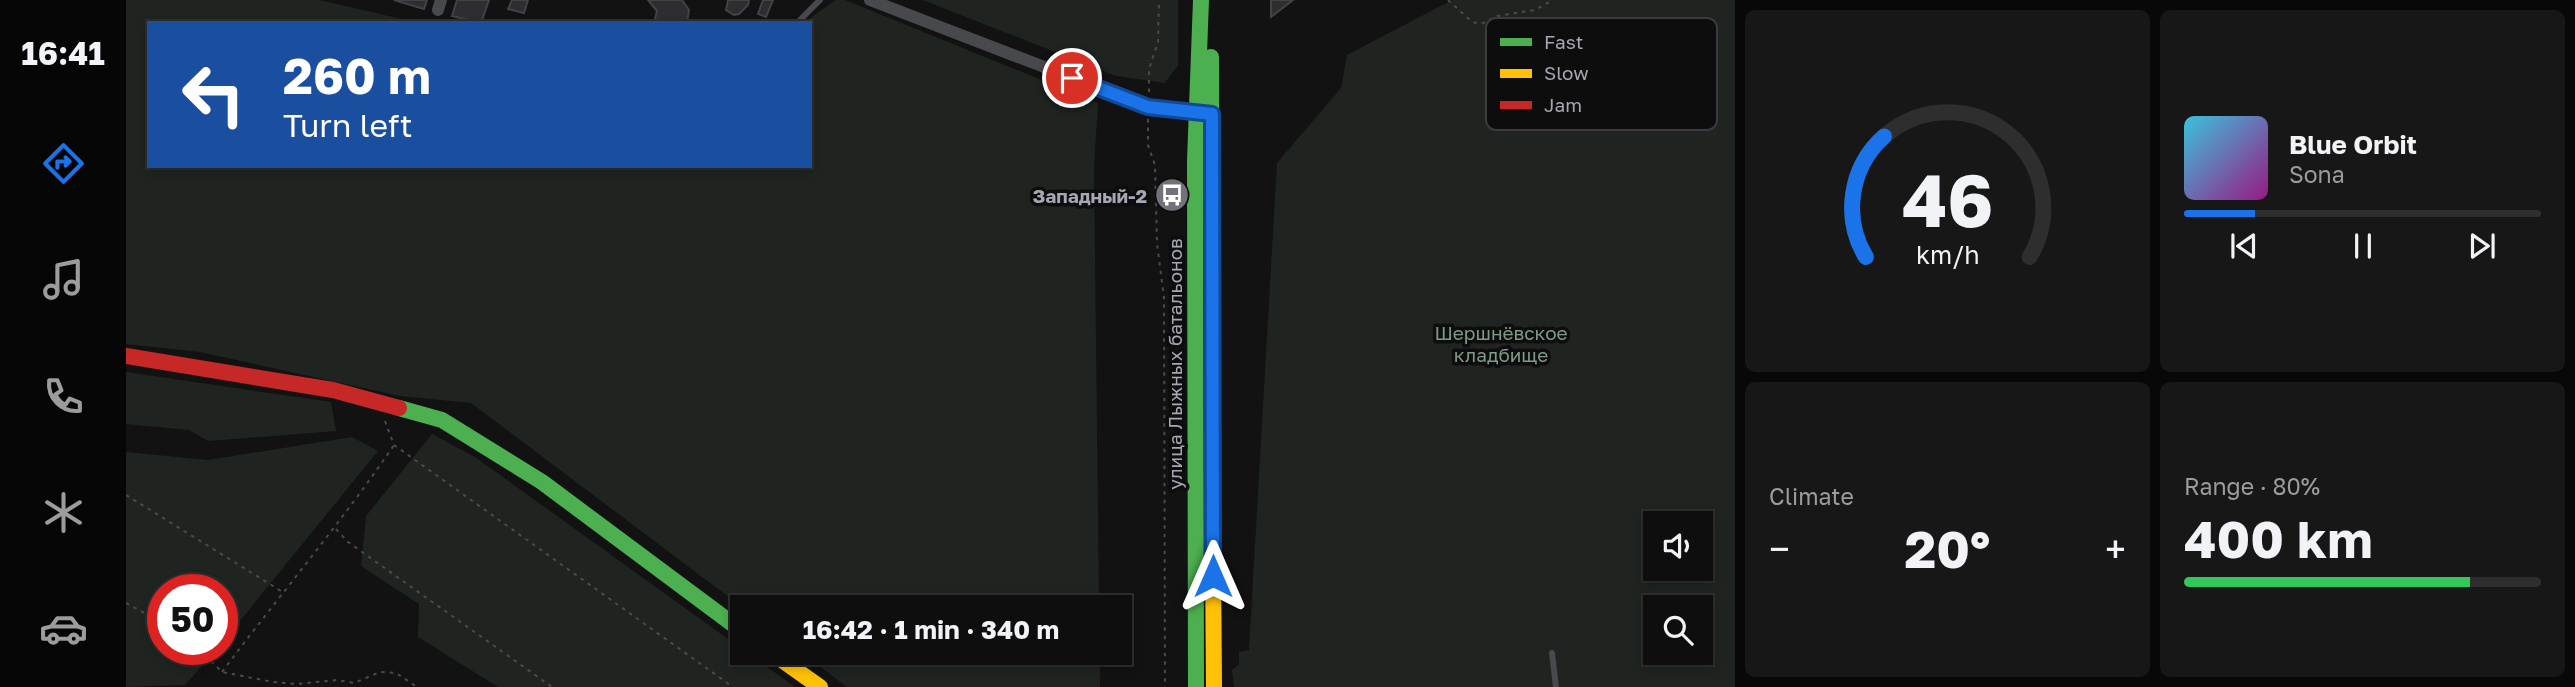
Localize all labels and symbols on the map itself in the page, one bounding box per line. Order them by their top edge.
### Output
legend [1486,18,1717,130]
text: Fast [1544,30,1583,53]
pin [1042,48,1102,108]
text: Slow [1544,61,1589,84]
text: Jam [1544,93,1582,116]
bus stop icon: Западный-2 [1153,176,1191,214]
place label: Западный-2 [1033,184,1147,207]
street label: улица Лыжных батальонов [1163,238,1186,490]
park label: Шершнёвское кладбище [1434,321,1568,366]
position arrow [1176,539,1250,613]
speed limit sign: 50 [147,574,238,665]

